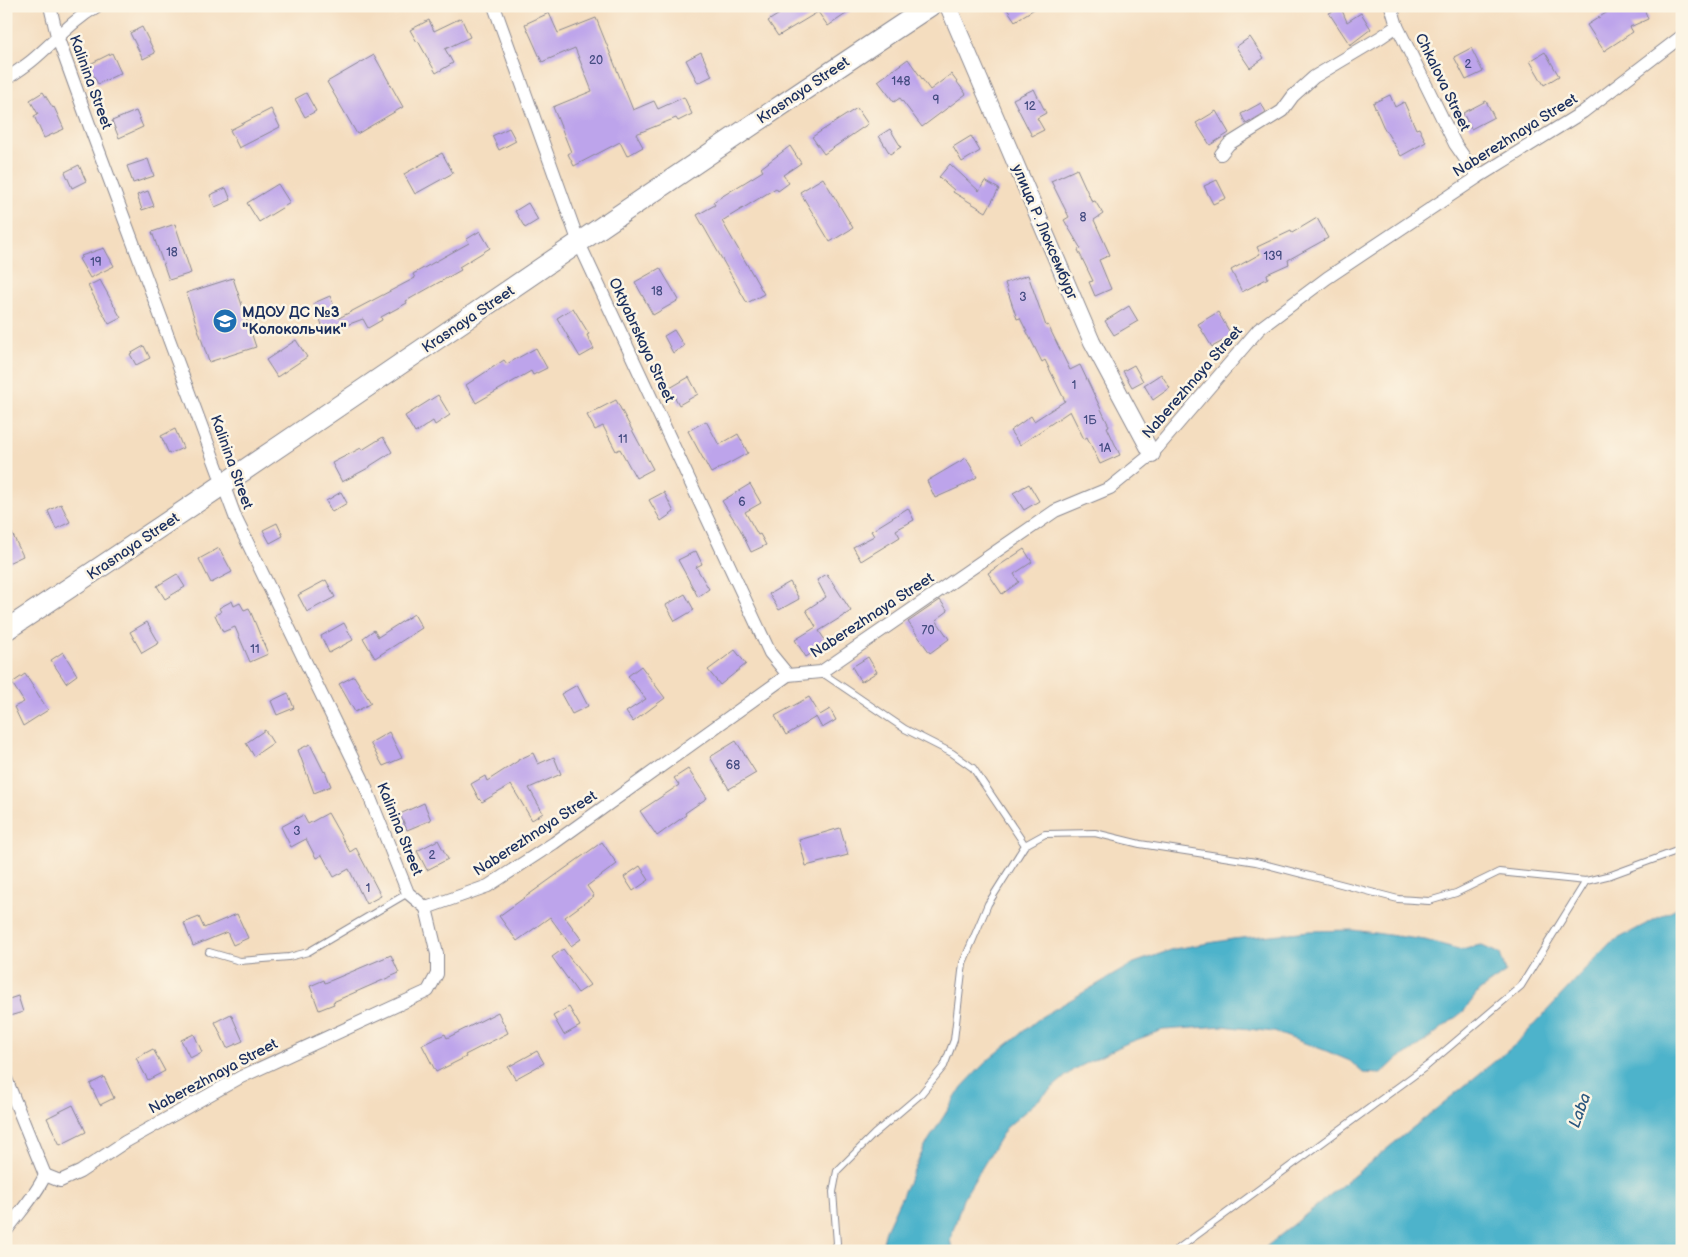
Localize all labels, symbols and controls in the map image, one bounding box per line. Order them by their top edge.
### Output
street label: Chkalova Street [1411,30,1475,135]
street label: Kalinina Street [65,33,116,132]
street label: Krasnaya Street [753,52,853,128]
house number: 20 [589,53,603,68]
house number: 2 [1464,57,1472,72]
house number: 148 [892,74,910,89]
street label: Naberezhnaya Street [1449,89,1581,181]
house number: 9 [933,93,940,108]
house number: 12 [1024,99,1036,114]
street label: улица Р. Люксембург [1007,162,1082,303]
house number: 8 [1080,210,1087,225]
house number: 18 [166,245,178,260]
house number: 139 [1264,249,1283,264]
house number: 19 [90,255,102,270]
street label: Oktyabrskaya Street [604,275,679,406]
street label: Krasnaya Street [418,281,518,357]
house number: 18 [651,284,663,299]
house number: 3 [1019,290,1027,305]
place label: МДОУ ДС №3 "Колокольчик" [242,303,347,339]
school or university icon: МДОУ ДС №3 "Колокольчик" [212,308,238,334]
street label: Naberezhnaya Street [1138,322,1247,443]
house number: 1 [1072,378,1076,393]
street label: Kalinina Street [206,413,257,512]
house number: 1Б [1084,413,1097,428]
house number: 11 [618,432,628,447]
house number: 1А [1099,441,1112,456]
house number: 6 [738,495,746,510]
street label: Krasnaya Street [83,508,183,584]
street label: Naberezhnaya Street [807,568,938,662]
house number: 70 [922,623,934,638]
house number: 11 [250,642,260,657]
house number: 68 [726,758,740,773]
street label: Kalinina Street [372,780,427,879]
street label: Naberezhnaya Street [470,786,601,880]
house number: 3 [293,824,301,839]
house number: 2 [428,848,436,863]
house number: 1 [366,881,370,896]
street label: Naberezhnaya Street [145,1034,281,1118]
water label: Laba [1565,1091,1595,1130]

